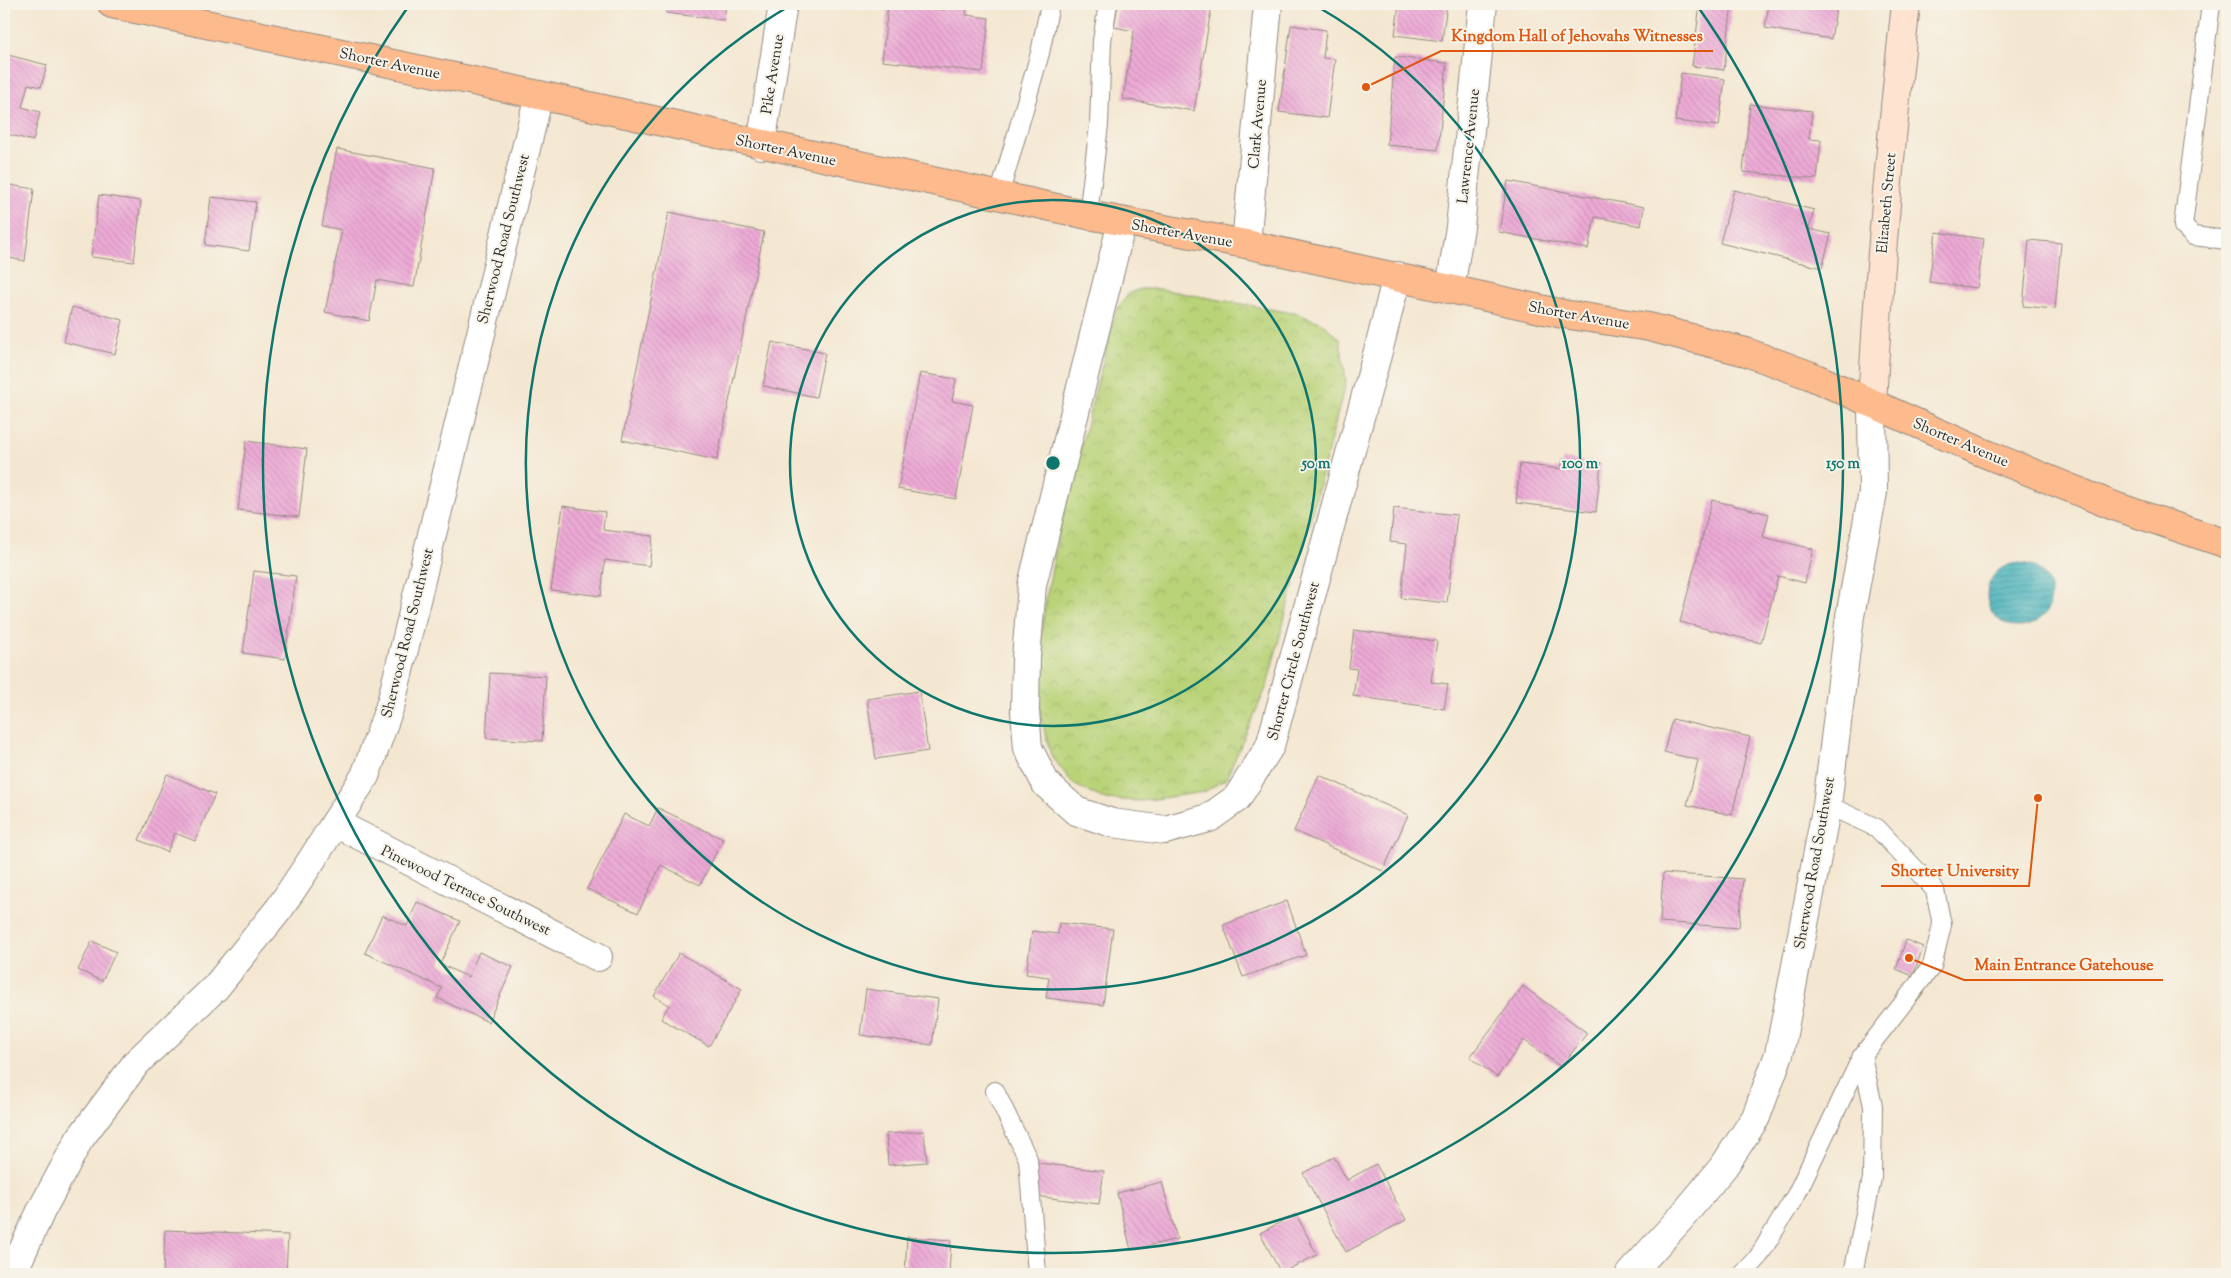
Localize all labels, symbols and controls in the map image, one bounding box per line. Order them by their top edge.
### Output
callout: Kingdom Hall of Jehovahs Witnesses [1441,20,1713,51]
text: Kingdom Hall of Jehovahs Witnesses [1451,26,1703,49]
street label: Pike Avenue [757,33,790,116]
street label: Shorter Avenue [337,44,442,85]
street label: Clark Avenue [1244,78,1273,170]
street label: Lawrence Avenue [1453,88,1486,205]
street label: Shorter Avenue [733,131,838,172]
street label: Sherwood Road Southwest [473,152,536,327]
street label: Elizabeth Street [1873,152,1902,254]
street label: Shorter Avenue [1129,215,1234,254]
street label: Shorter Avenue [1526,297,1631,336]
street label: Shorter Avenue [1909,414,2012,473]
centre of rings [1044,454,1062,472]
text: 50 m [1301,454,1331,475]
text: 100 m [1562,454,1599,475]
text: 150 m [1826,454,1860,475]
street label: Sherwood Road Southwest [377,546,440,721]
street label: Shorter Circle Southwest [1263,580,1326,743]
street label: Sherwood Road Southwest [1790,776,1841,951]
street label: Pinewood Terrace Southwest [377,841,554,942]
callout: Shorter University [1881,855,2029,886]
text: Shorter University [1891,861,2019,884]
callout: Main Entrance Gatehouse [1964,949,2163,980]
text: Main Entrance Gatehouse [1975,955,2154,978]

